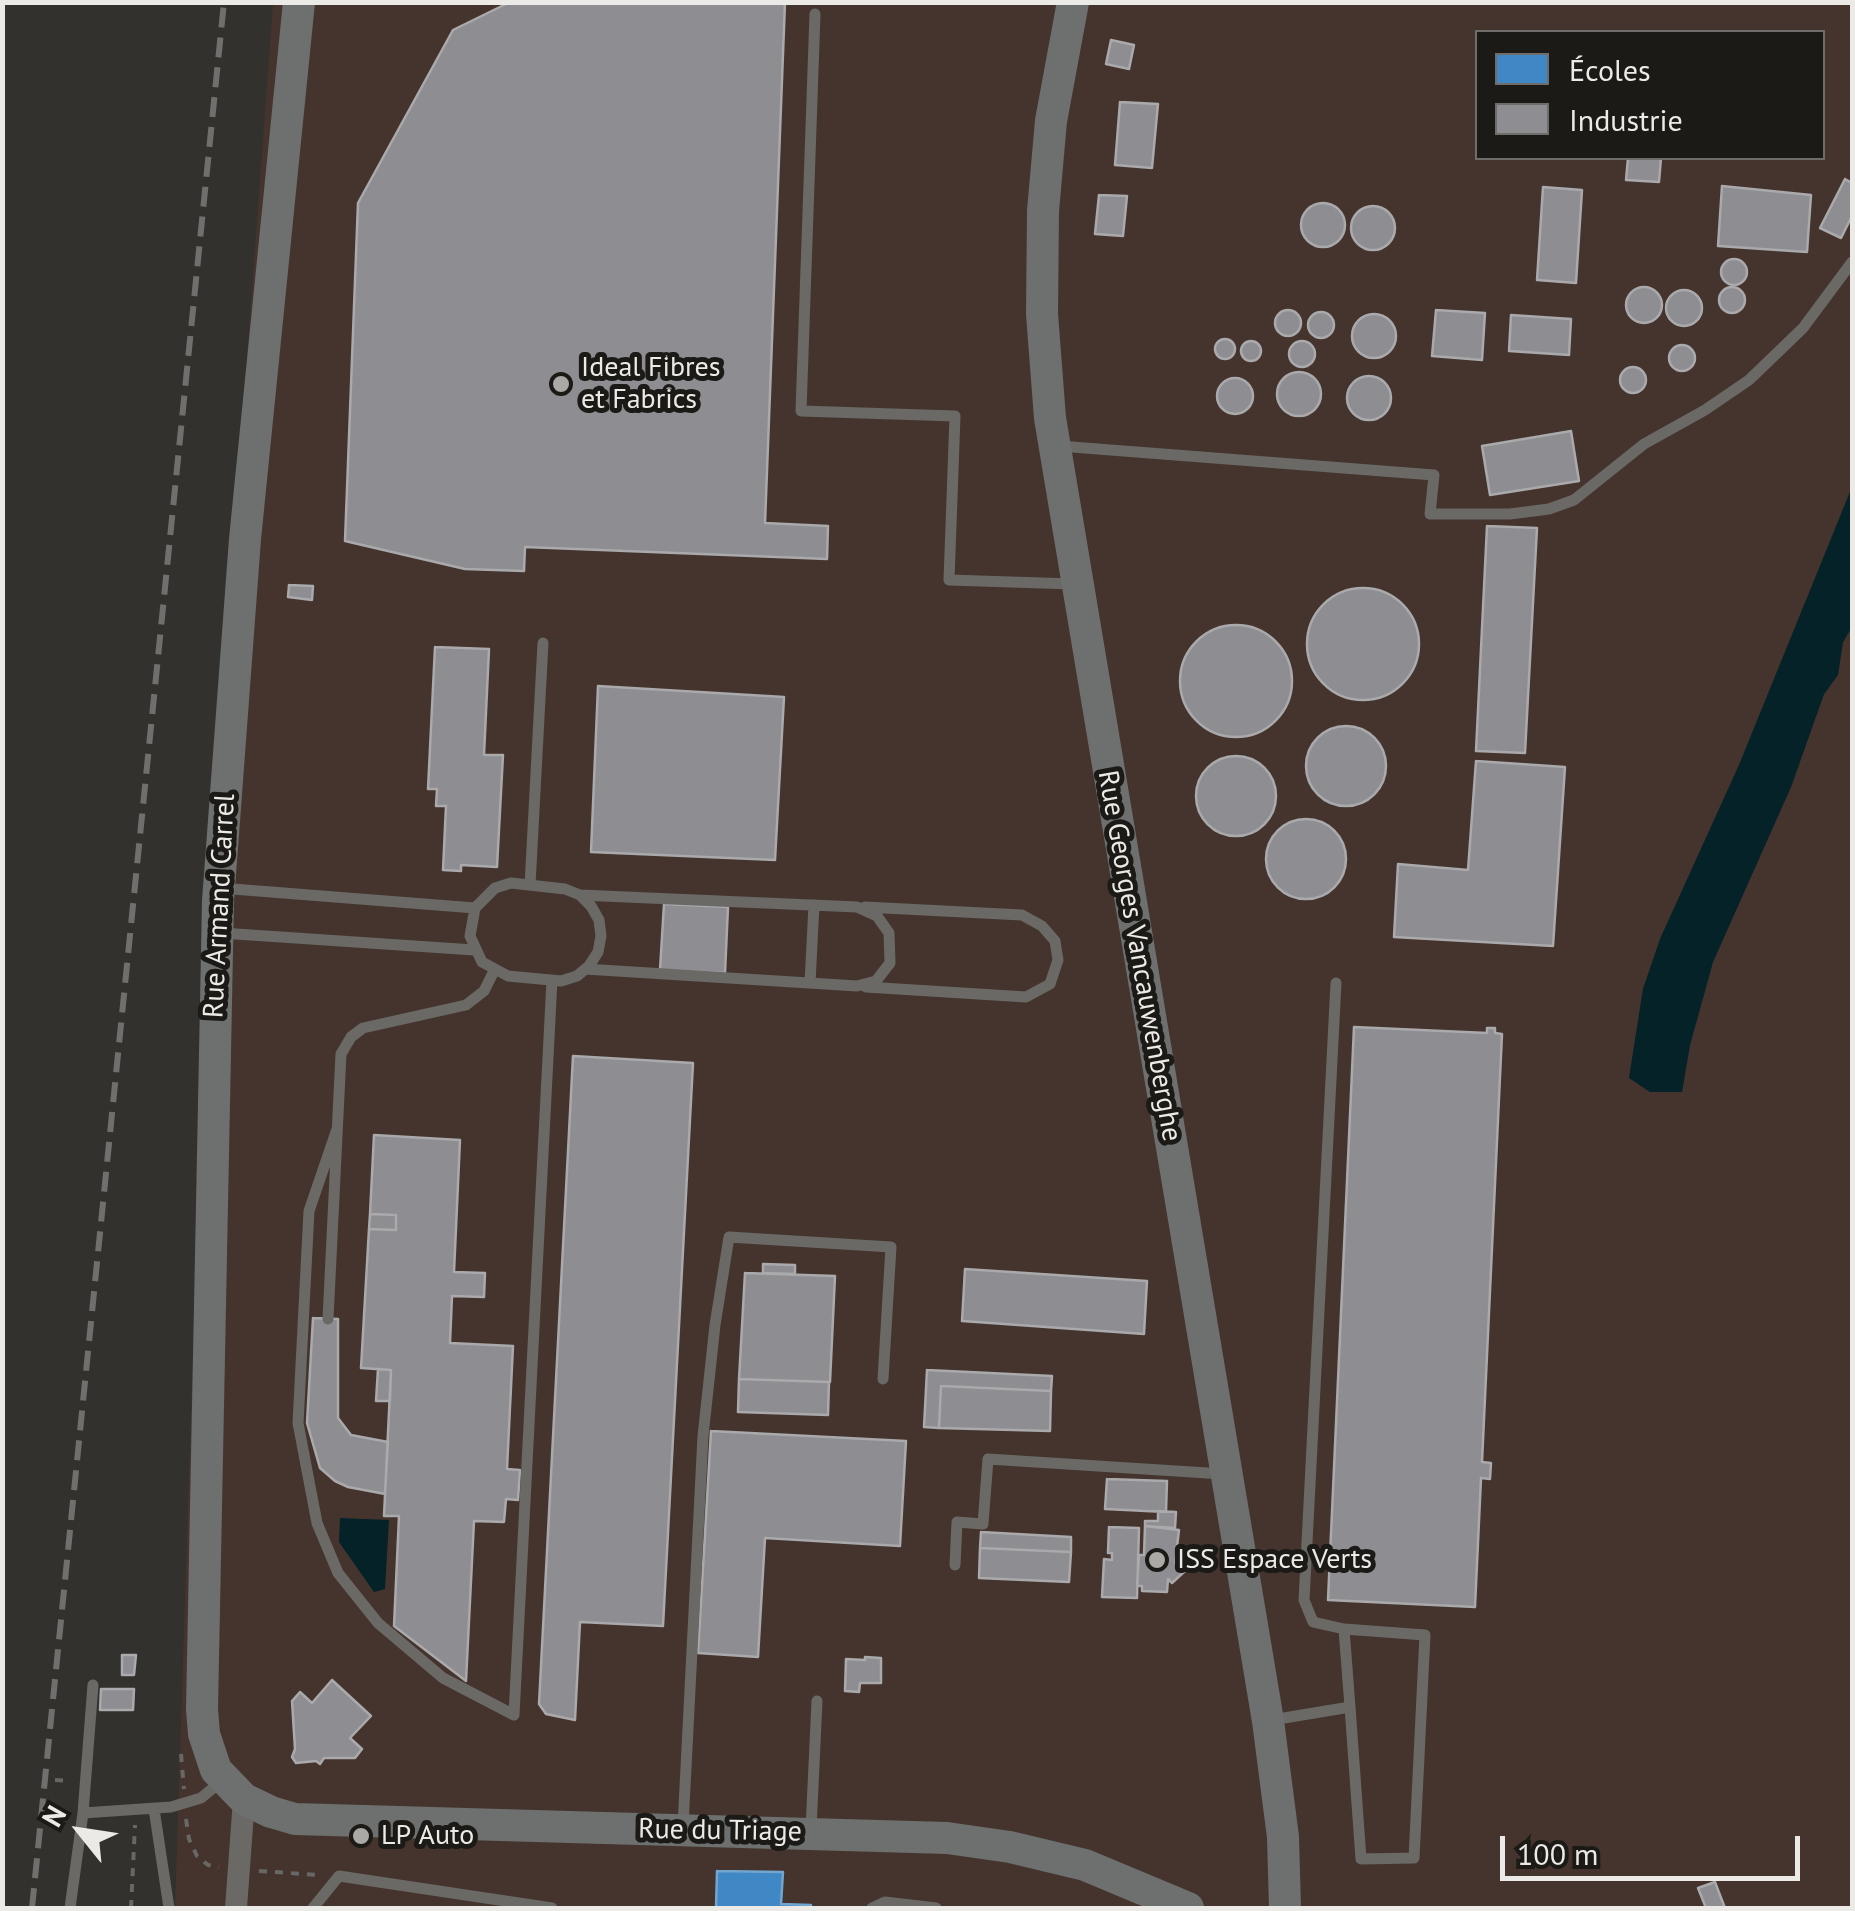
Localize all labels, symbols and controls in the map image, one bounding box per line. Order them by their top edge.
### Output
legend [1475,30,1825,160]
text: Écoles [1569,50,1651,89]
text: Industrie [1569,100,1683,139]
place label: Ideal Fibres et Fabrics [581,351,721,417]
marker: Ideal Fibres et Fabrics [550,373,572,395]
street label: Rue Georges Vancauwenberghe [1090,768,1188,1144]
street label: Rue Armand Carrel [197,793,243,1019]
place label: ISS Espace Verts [1177,1543,1372,1577]
marker: ISS Espace Verts [1146,1549,1168,1571]
north arrow [30,1781,130,1881]
text: N [33,1799,74,1833]
street label: Rue du Triage [638,1813,802,1849]
scale bar [1505,1816,1805,1878]
place label: LP Auto [381,1819,474,1853]
marker: LP Auto [350,1825,372,1847]
text: 100 m [1517,1834,1598,1873]

